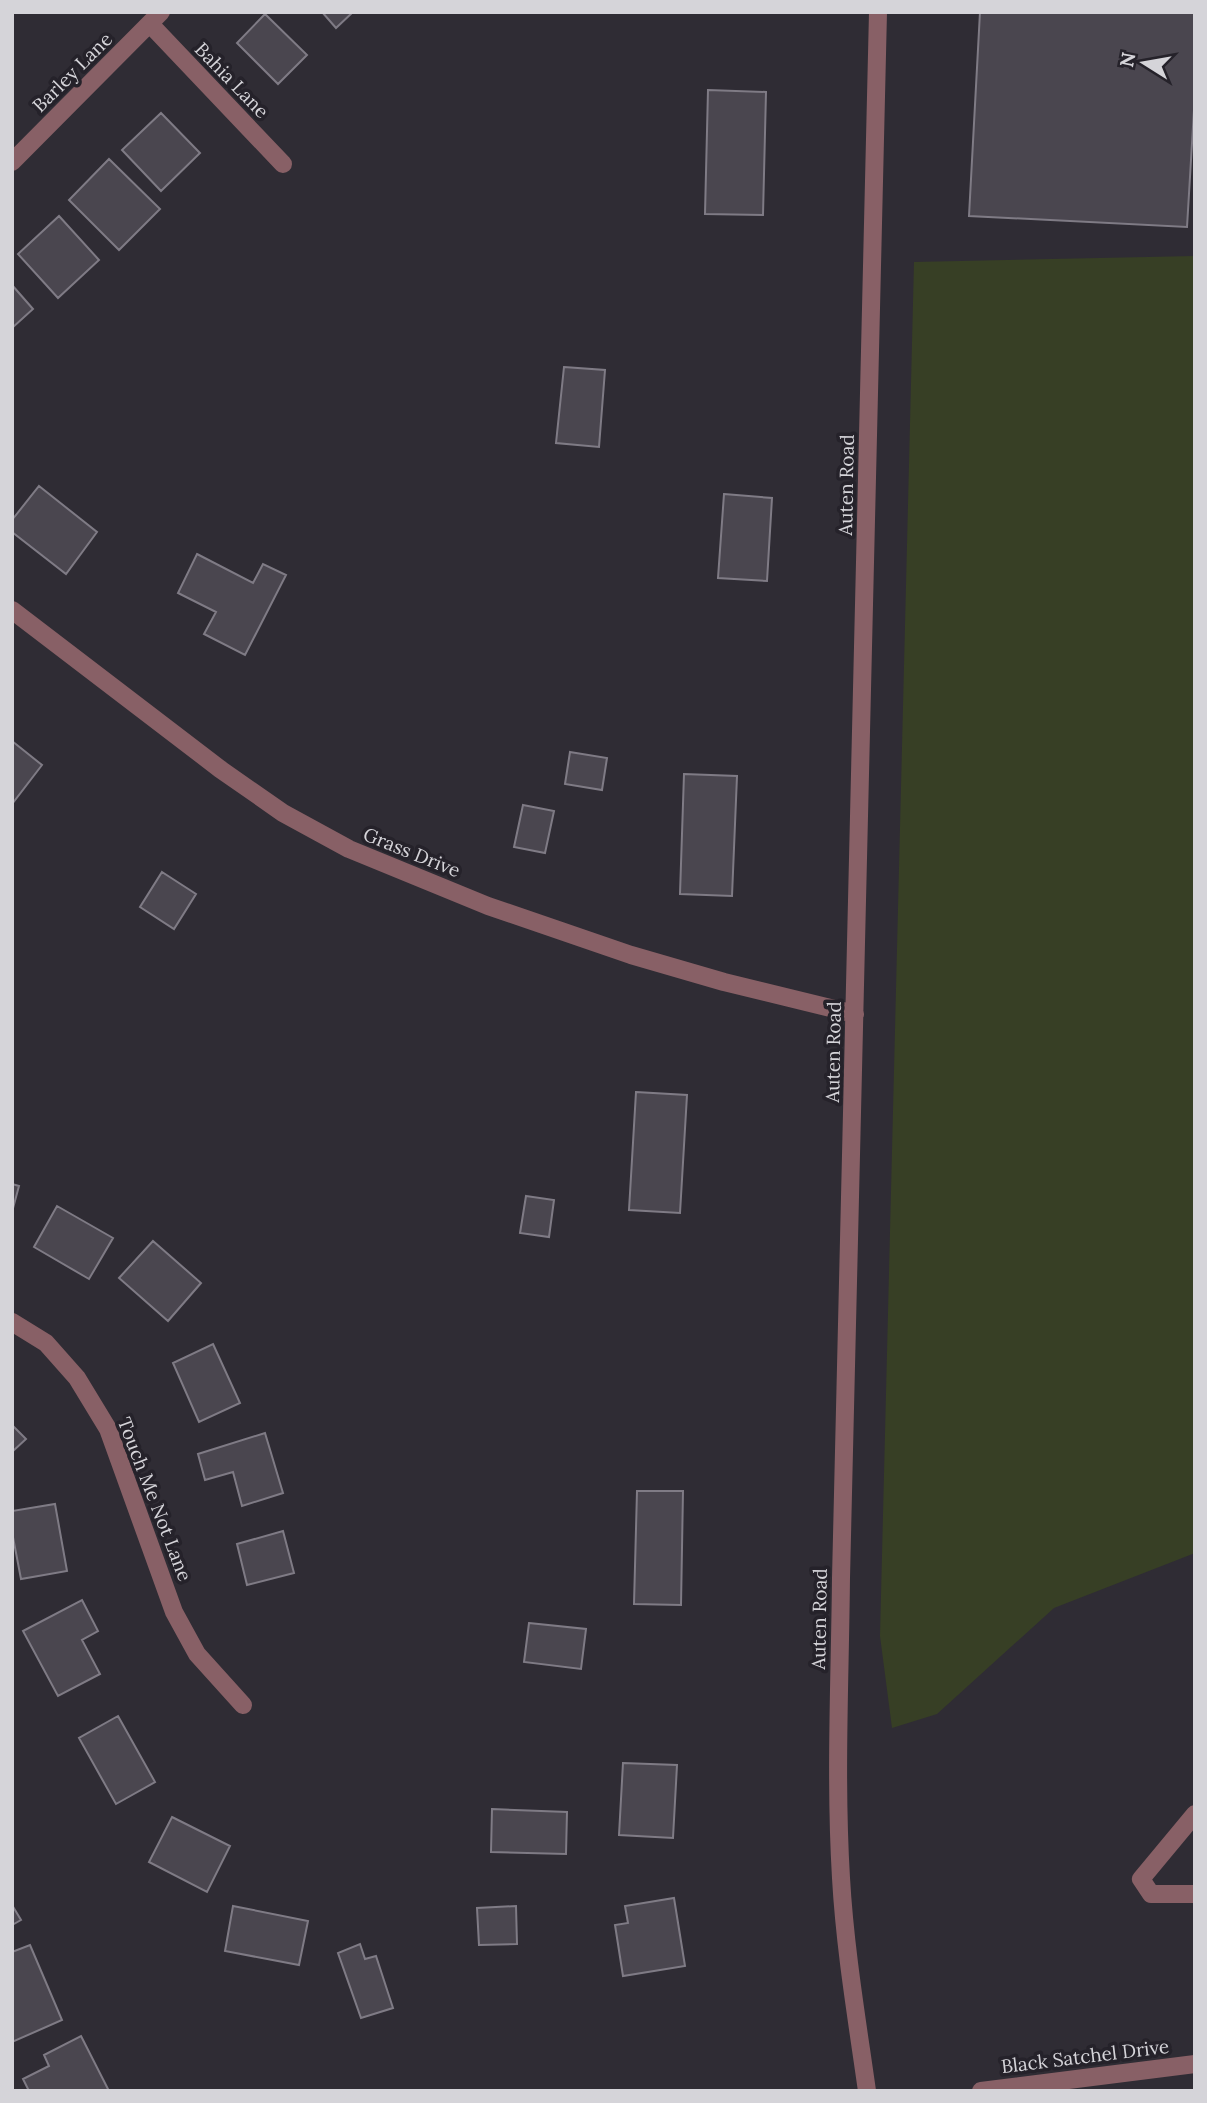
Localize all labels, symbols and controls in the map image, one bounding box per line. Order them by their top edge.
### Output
street label: Barley Lane [27,27,117,117]
north arrow [1109,28,1179,98]
street label: Bahia Lane [190,37,274,123]
text: N [1114,50,1141,69]
street label: Auten Road [833,434,859,537]
street label: Grass Drive [360,822,464,882]
street label: Auten Road [820,1001,846,1104]
street label: Touch Me Not Lane [113,1414,197,1584]
street label: Auten Road [806,1568,832,1671]
street label: Black Satchel Drive [1000,2034,1170,2078]

